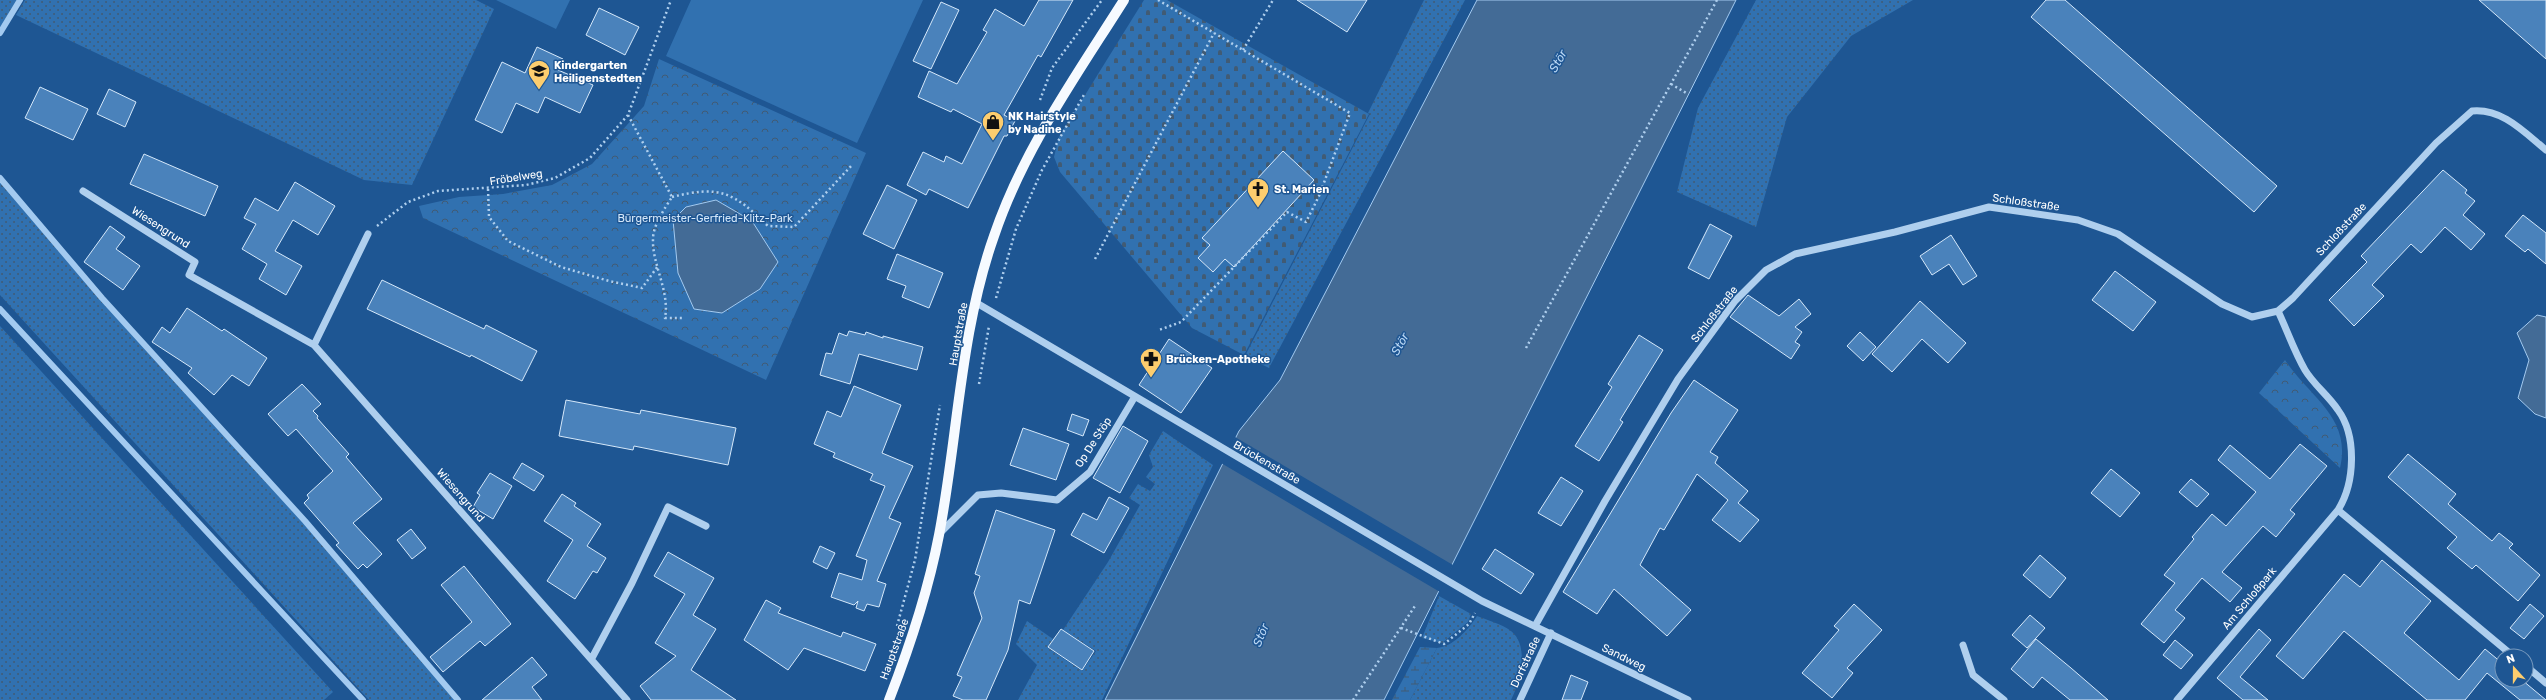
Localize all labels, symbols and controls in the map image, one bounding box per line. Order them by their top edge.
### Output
water label: Stör [1546,47,1570,75]
school or university icon: Kindergarten Heiligenstedten [526,58,552,91]
place label: Kindergarten Heiligenstedten [554,59,642,85]
shop icon: NK Hairstyle by Nadine [980,109,1006,142]
place label: NK Hairstyle by Nadine [1008,110,1076,136]
street label: Fröbelweg [489,167,543,188]
church icon: St. Marien [1245,176,1271,209]
place label: St. Marien [1274,183,1329,196]
street label: Schloßstraße [1991,191,2060,214]
street label: Schloßstraße [2313,200,2369,259]
street label: Wiesengrund [129,204,192,251]
park label: Bürgermeister-Gerfried-Klitz-Park [617,212,793,225]
street label: Schloßstraße [1688,284,1740,345]
street label: Hauptstraße [947,301,970,367]
water label: Stör [1388,330,1412,358]
pharmacy icon: Brücken-Apotheke [1138,346,1164,379]
place label: Brücken-Apotheke [1166,353,1271,366]
street label: Op De Stöp [1072,415,1114,470]
street label: Brückenstraße [1231,438,1303,487]
street label: Wiesengrund [434,466,487,525]
street label: Am Schloßpark [2220,564,2279,632]
street label: Hauptstraße [877,617,912,681]
water label: Stör [1250,621,1272,649]
street label: Dorfstraße [1508,635,1543,690]
street label: Sandweg [1600,641,1648,674]
north arrow [2494,648,2534,688]
text: N [2505,652,2517,667]

